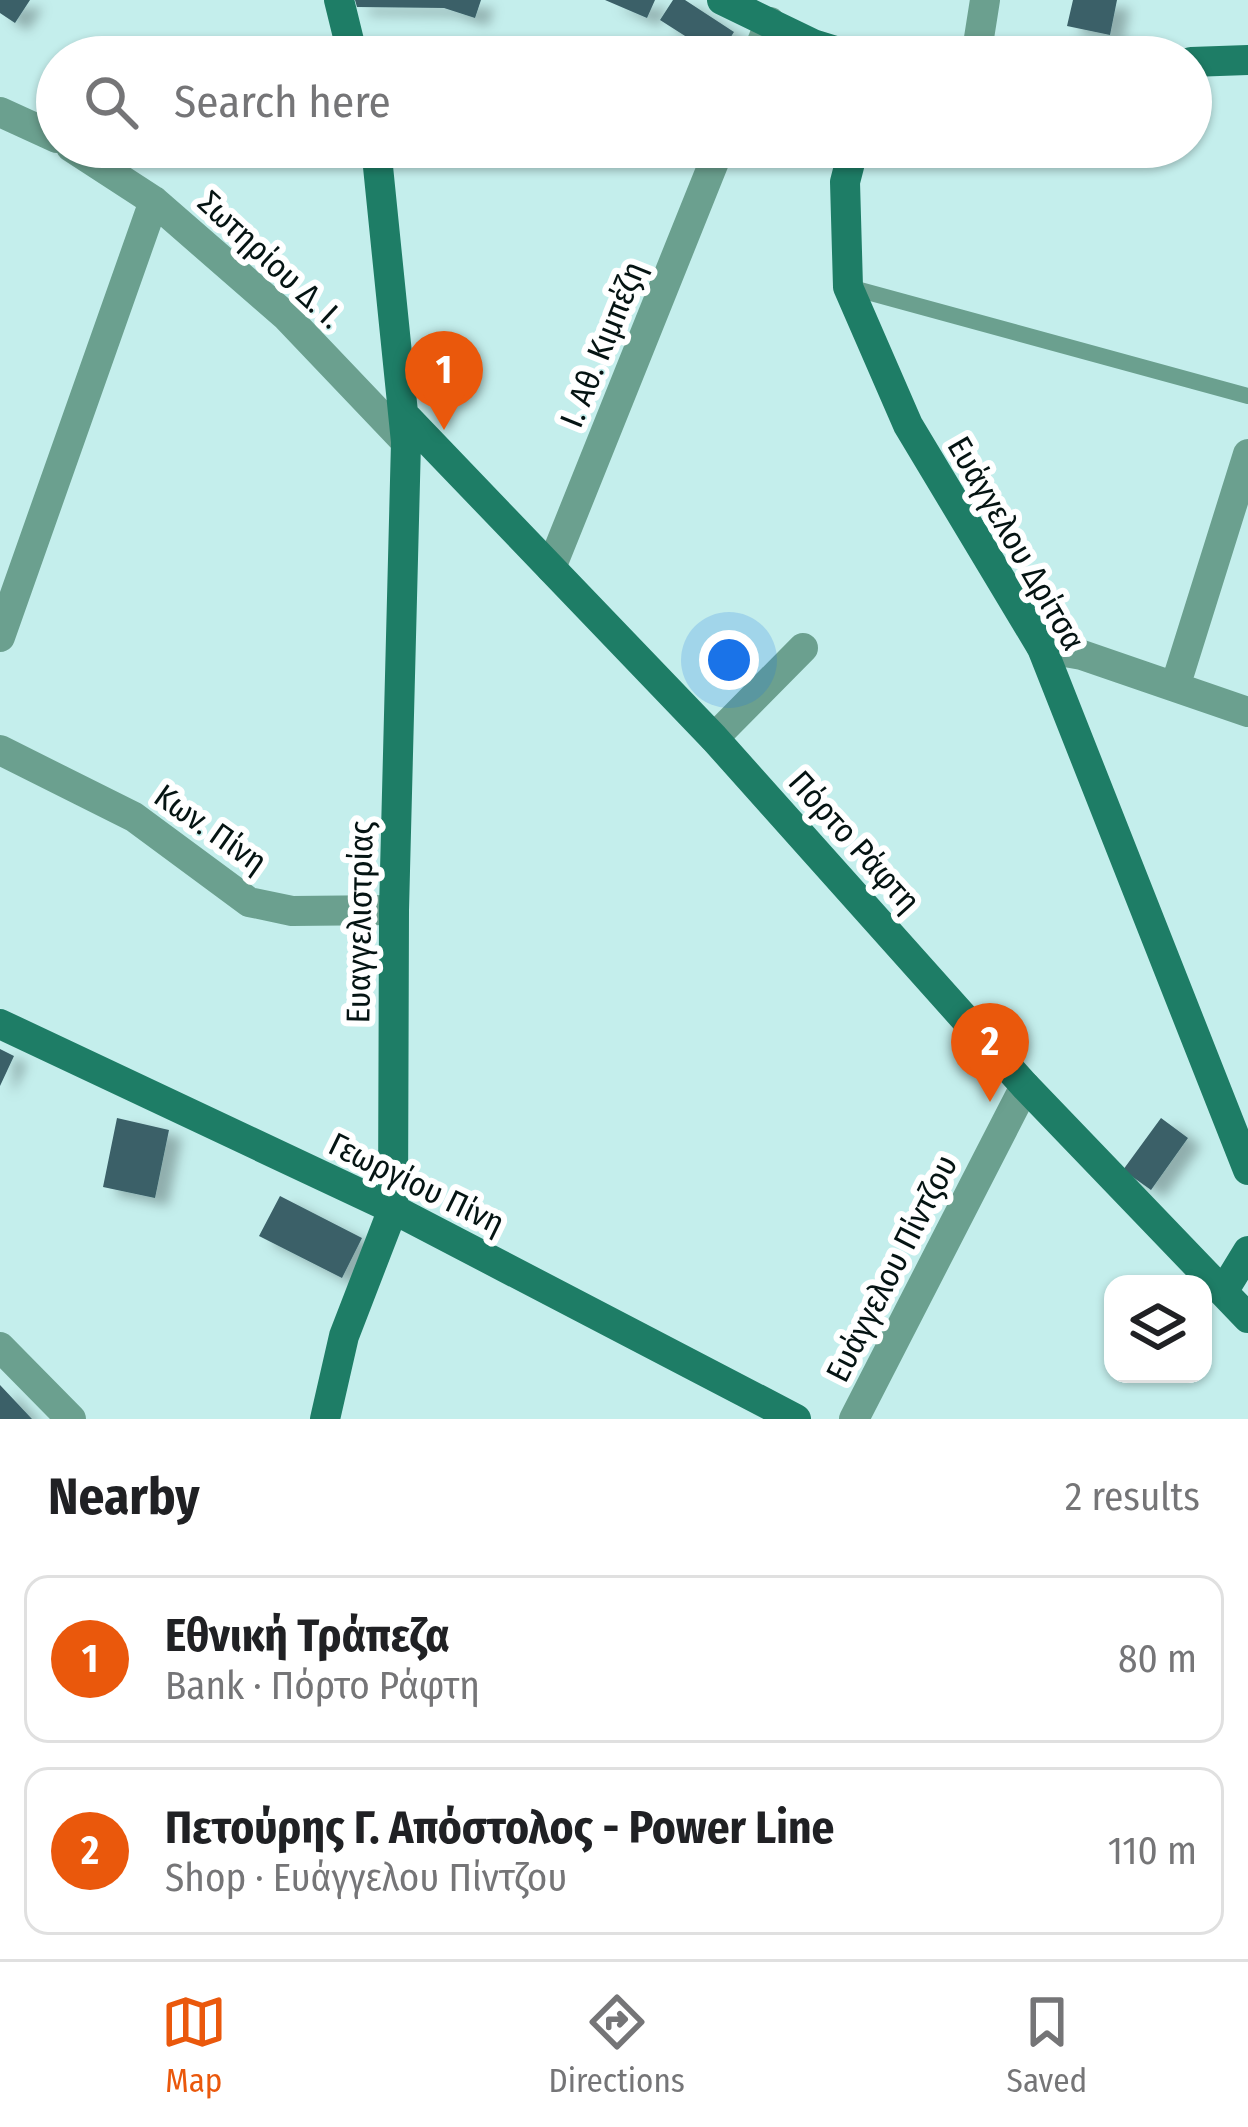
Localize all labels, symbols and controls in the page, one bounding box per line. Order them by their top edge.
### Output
search box [36,36,1212,168]
icon: search [78,69,144,135]
text: Search here [174,75,391,129]
street label: Σωτηρίου Δ. Ι. [190,183,351,337]
street label: Ι. Αθ. Κιμπέζη [552,256,654,433]
pin: 1 [405,331,483,430]
street label: Ευάγγελου Δρίτσα [939,430,1093,657]
your location [699,630,759,690]
street label: Πόρτο Ράφτη [780,763,928,921]
street label: Κων. Πίνη [147,776,274,882]
street label: Ευαγγελιστρίας [338,820,382,1024]
pin: 2 [951,1003,1029,1102]
street label: Γεωργίου Πίνη [322,1124,511,1244]
street label: Ευάγγελου Πίντζου [818,1148,966,1389]
map controls [1104,1275,1212,1383]
button: layers [1104,1275,1212,1383]
text: Nearby [48,1466,200,1528]
text: 2 results [1065,1474,1200,1520]
text: Εθνική Τράπεζα [165,1609,450,1663]
text: 1 [82,1636,98,1682]
text: 80 m [1118,1636,1197,1682]
text: Bank · Πόρτο Ράφτη [165,1663,480,1709]
text: Πετούρης Γ. Απόστολος - Power Line [165,1801,834,1855]
text: 2 [81,1828,99,1874]
text: 110 m [1108,1828,1197,1874]
text: Shop · Ευάγγελου Πίντζου [165,1855,567,1901]
tab: Map [161,1989,227,2101]
tab: Directions [548,1989,685,2101]
tab: Saved [1007,1989,1087,2101]

